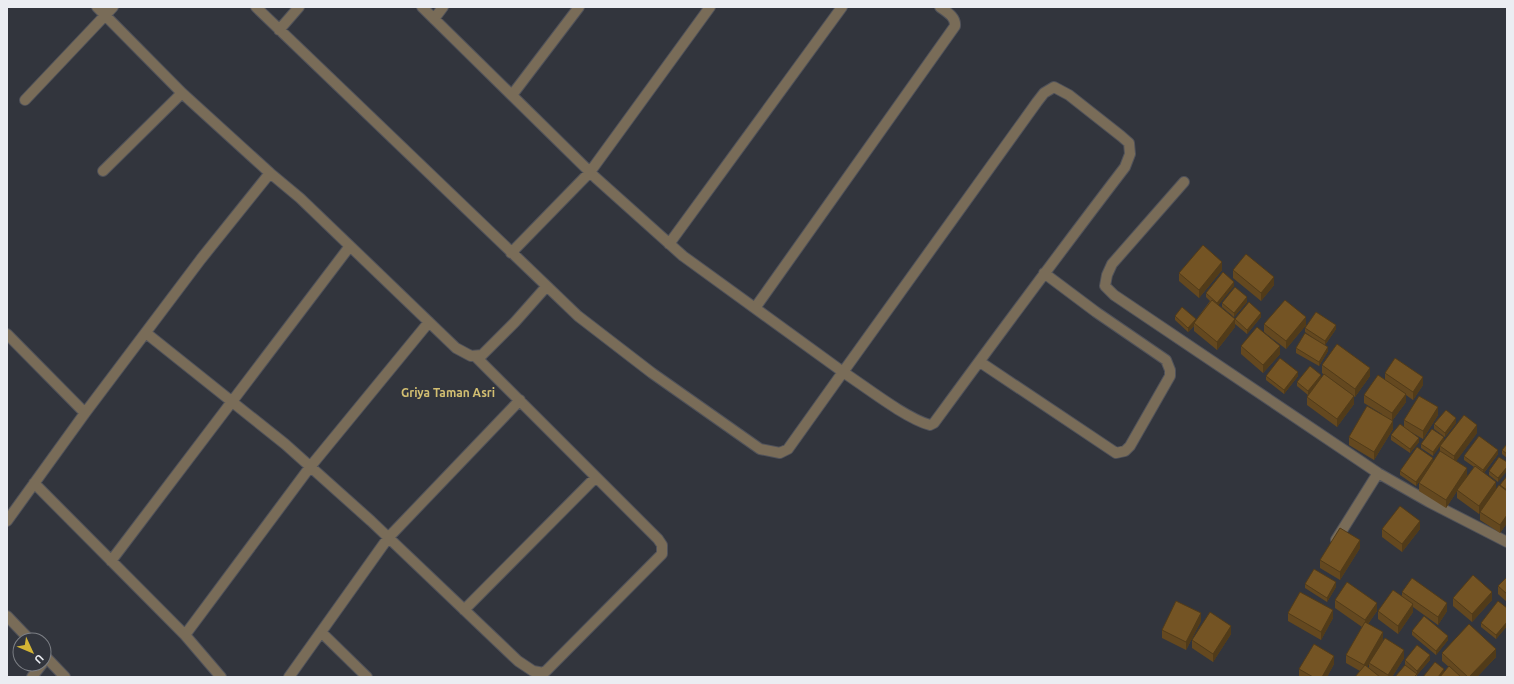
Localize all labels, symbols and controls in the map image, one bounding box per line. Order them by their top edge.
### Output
district label: Griya Taman Asri [401,386,495,399]
north arrow [12,632,52,672]
text: U [32,652,46,666]

